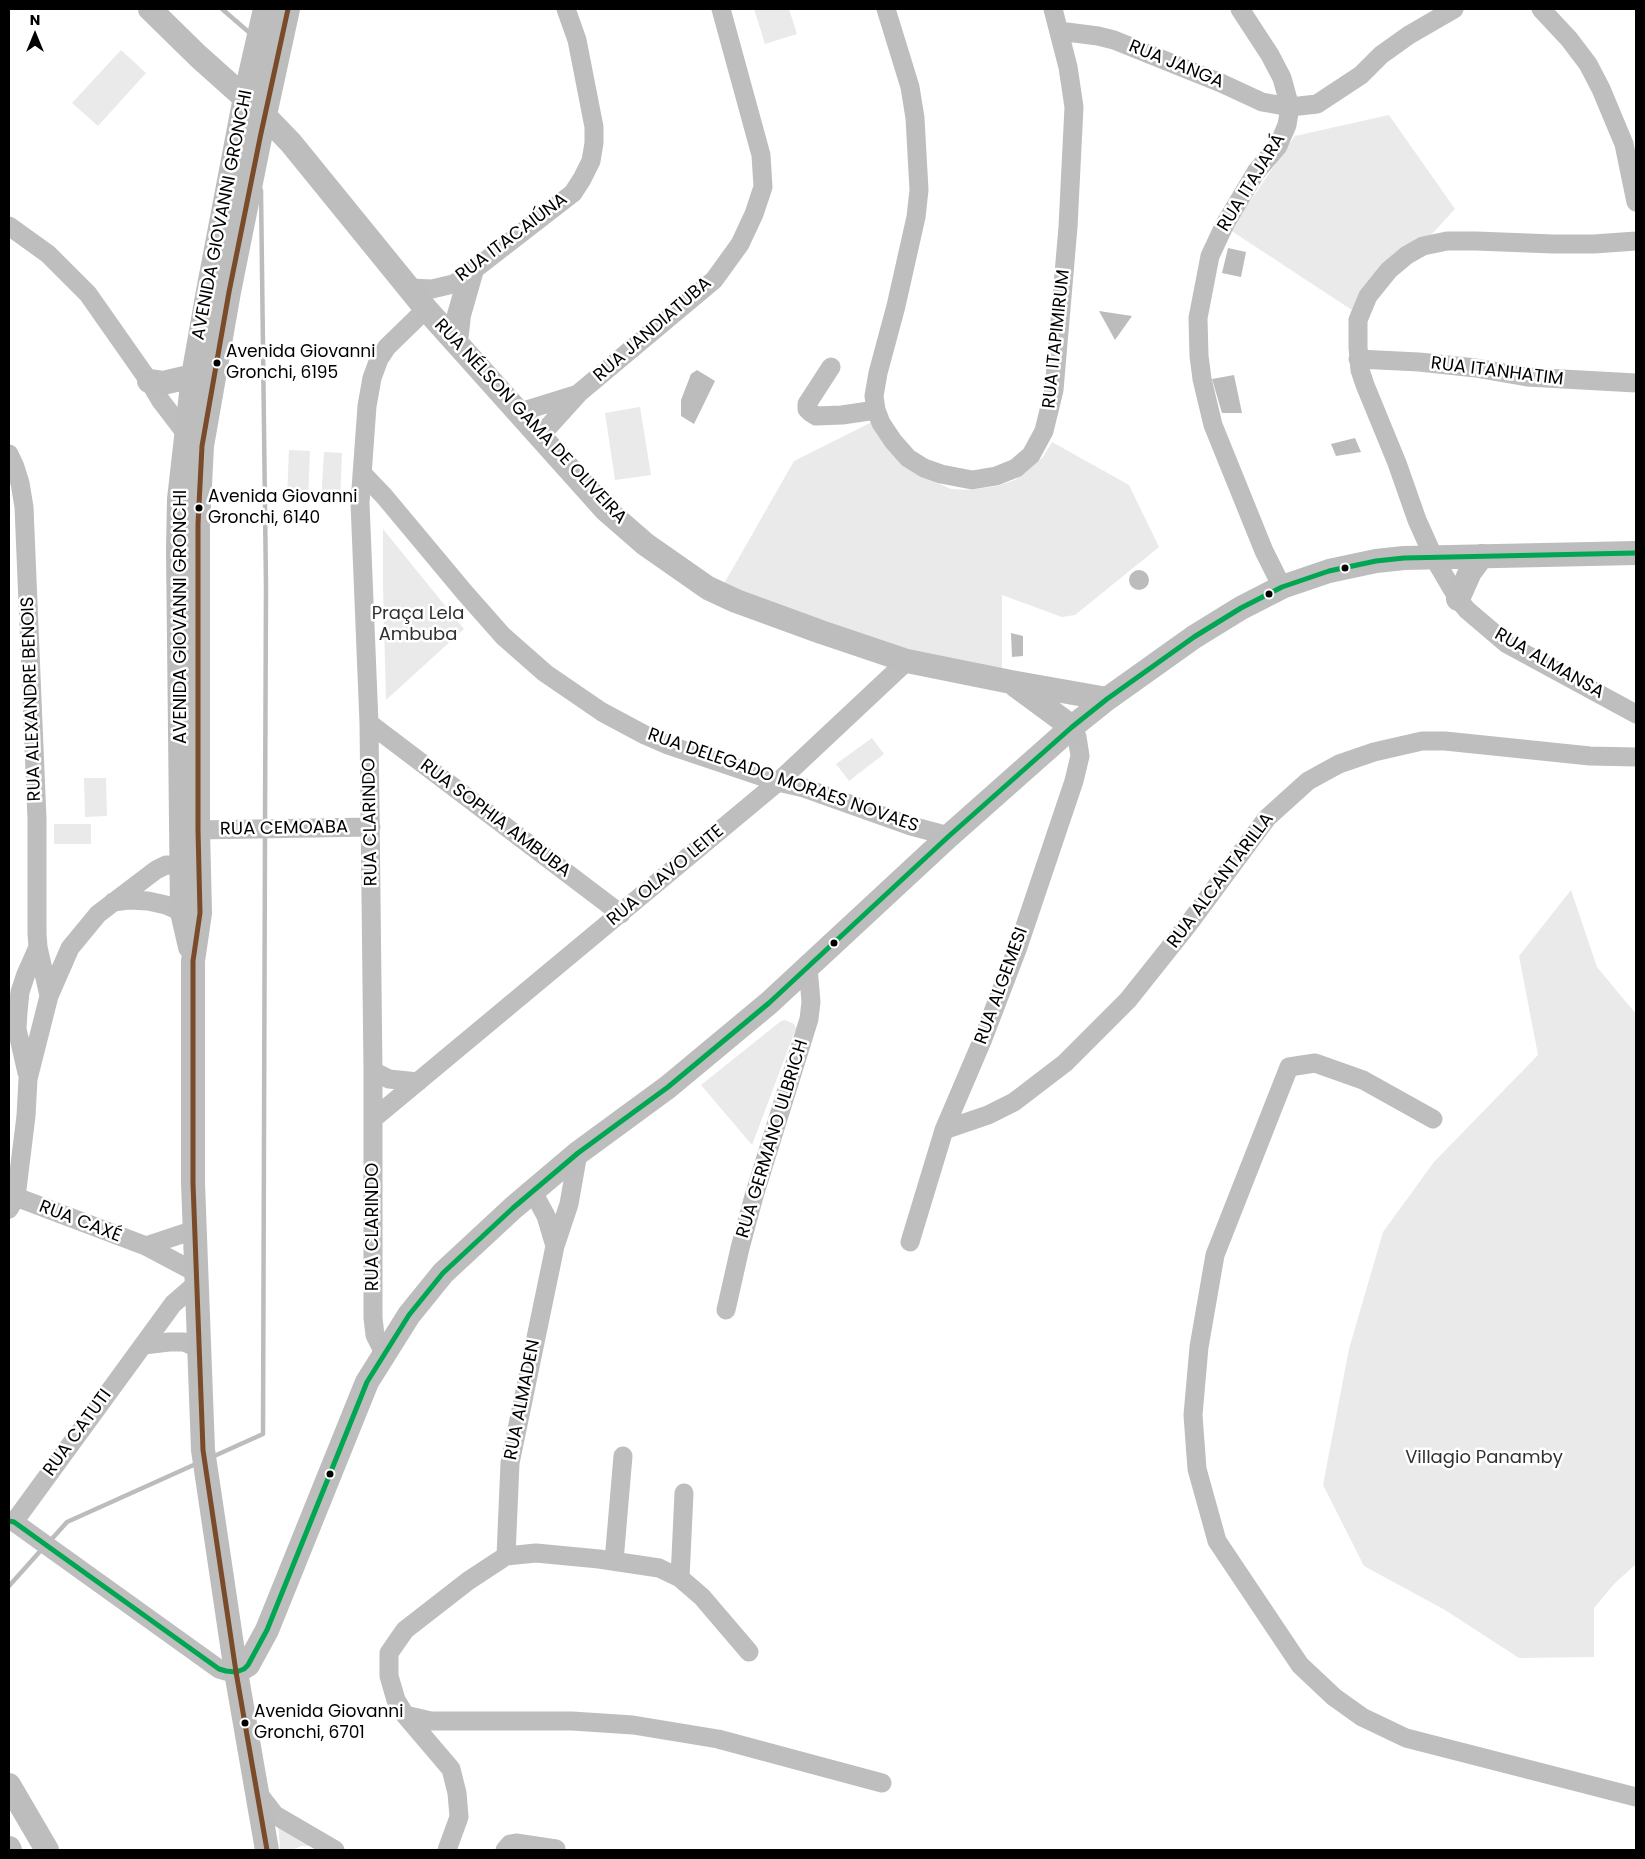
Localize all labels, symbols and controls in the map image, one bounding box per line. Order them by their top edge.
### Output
north arrow [10,10,60,60]
text: N [30,10,40,30]
street label: RUA JANGA [1125,36,1227,94]
street label: AVENIDA GIOVANNI GRONCHI [188,88,258,342]
street label: RUA ITAJARÁ [1213,130,1291,236]
street label: RUA ITACAIÚNA [452,189,572,287]
street label: RUA ITAPIMIRUM [1039,268,1075,410]
street label: RUA JANDIATUBA [590,273,716,387]
street label: RUA NÉLSON GAMA DE OLIVEIRA [429,315,631,529]
place label: Avenida Giovanni Gronchi, 6195 [226,343,375,383]
street label: RUA ITANHATIM [1430,353,1564,391]
marker: Avenida Giovanni Gronchi, 6195 [212,358,222,368]
place label: Avenida Giovanni Gronchi, 6140 [208,488,357,528]
street label: AVENIDA GIOVANNI GRONCHI [170,490,192,744]
marker: Avenida Giovanni Gronchi, 6140 [194,503,204,513]
unlabelled marker [1340,563,1350,573]
unlabelled marker [1264,589,1274,599]
street label: RUA ALEXANDRE BENOIS [18,596,46,802]
park label: Praça Lela Ambuba [372,603,464,646]
street label: RUA ALMANSA [1490,624,1608,704]
street label: RUA DELEGADO MORAES NOVAES [645,724,921,838]
street label: RUA SOPHIA AMBUBA [415,755,575,883]
street label: RUA CLARINDO [359,757,383,887]
street label: RUA ALCANTARILLA [1163,809,1279,953]
street label: RUA CEMOABA [220,817,348,841]
street label: RUA OLAVO LEITE [603,821,729,931]
street label: RUA ALGEMESI [971,925,1033,1047]
unlabelled marker [829,938,839,948]
street label: RUA GERMANO ULBRICH [733,1037,813,1241]
street label: RUA CLARINDO [362,1163,384,1291]
street label: RUA CAXÉ [36,1196,124,1248]
street label: RUA ALMADEN [501,1338,545,1462]
street label: RUA CATUTI [39,1385,117,1481]
park label: Villagio Panamby [1405,1447,1563,1469]
unlabelled marker [325,1469,335,1479]
place label: Avenida Giovanni Gronchi, 6701 [254,1703,403,1743]
marker: Avenida Giovanni Gronchi, 6701 [240,1718,250,1728]

